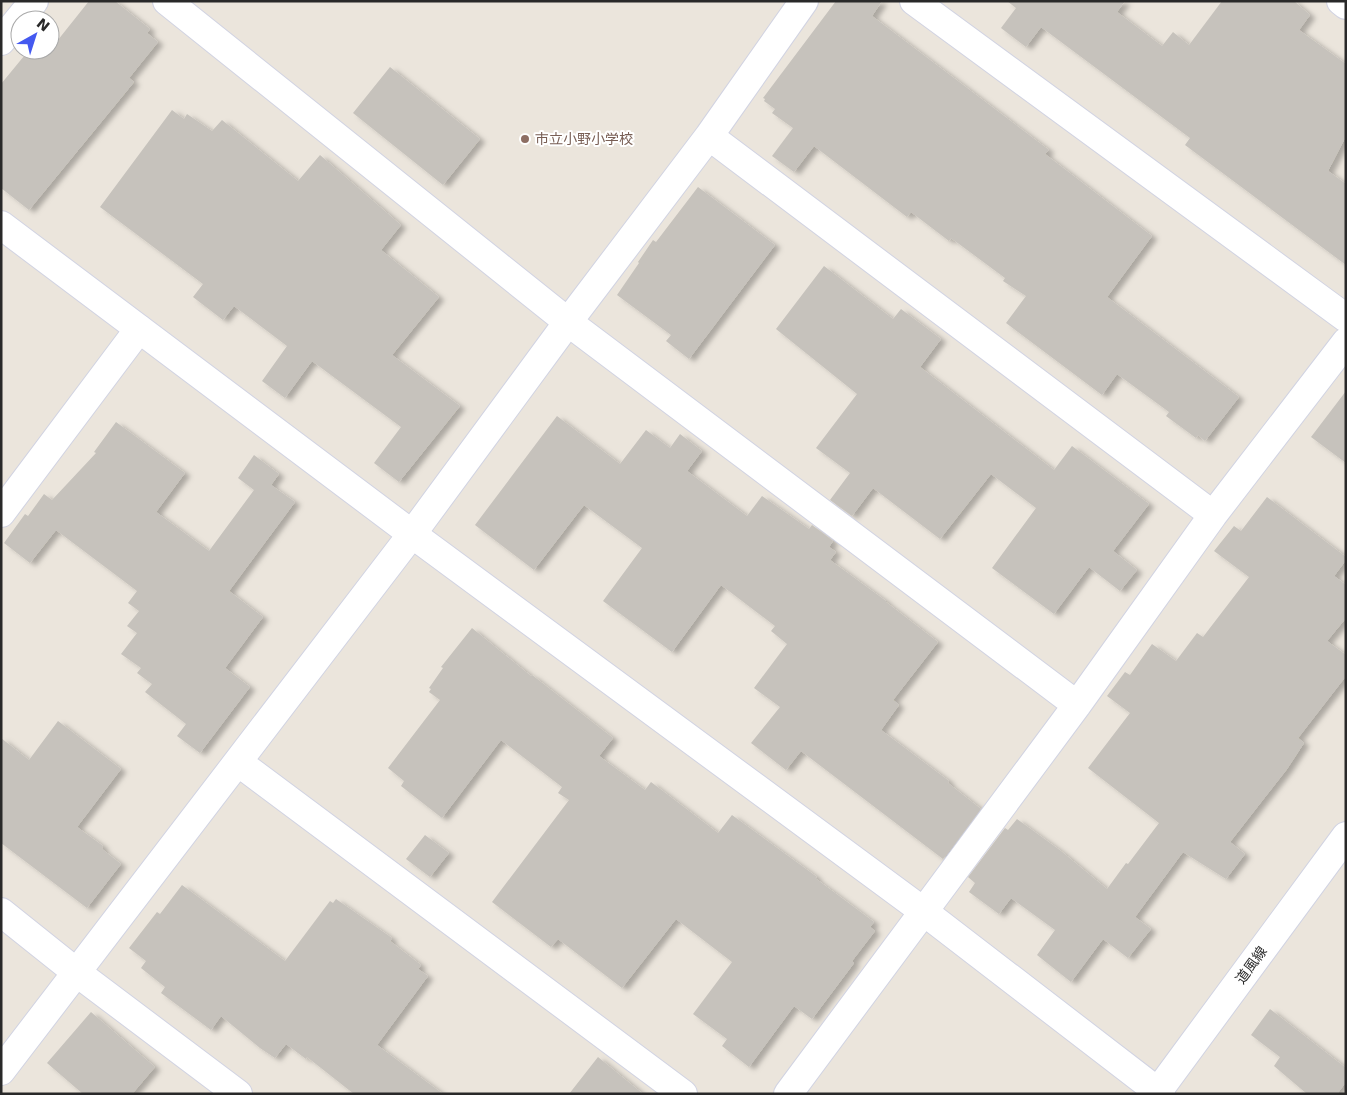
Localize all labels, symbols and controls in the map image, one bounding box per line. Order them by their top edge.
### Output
north arrow [10,10,60,60]
text: N [34,15,53,35]
place label: 市立小野小学校 [535,131,633,147]
marker: 市立小野小学校 [519,133,531,145]
street label: 道風線 [1232,943,1270,987]

